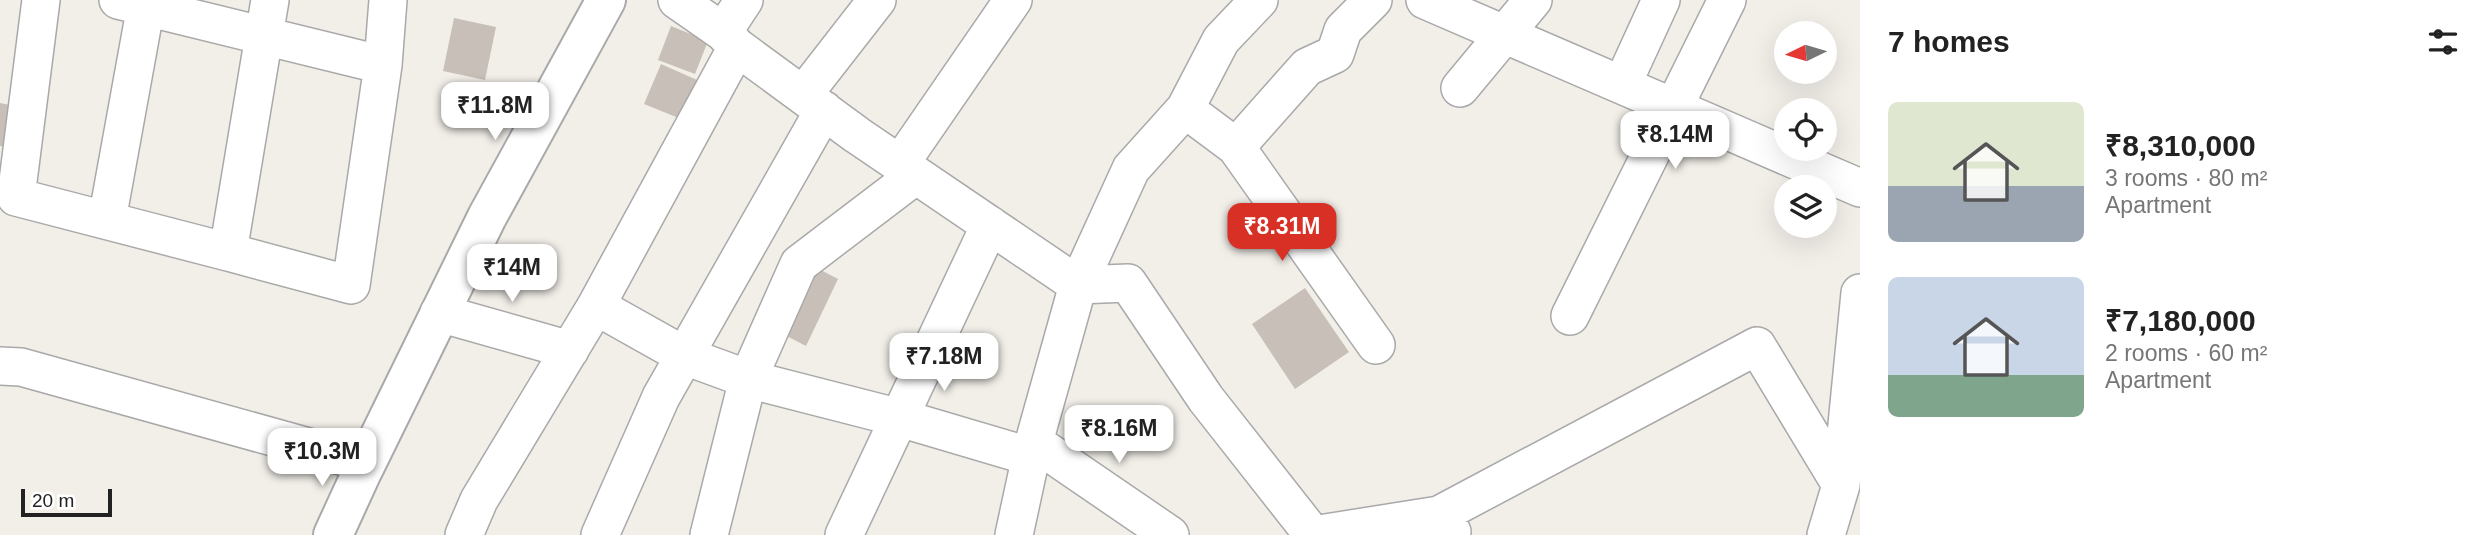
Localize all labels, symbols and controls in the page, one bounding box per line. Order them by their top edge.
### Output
north arrow [1774,21,1838,84]
map controls [1774,21,1837,238]
icon: filters [2424,23,2462,61]
text: 7 homes [1888,25,2010,58]
pin: ₹11.8M [438,82,552,142]
text: ₹11.8M [457,92,533,118]
button: locate [1774,98,1837,161]
pin: ₹8.14M [1618,111,1732,171]
text: ₹8.14M [1636,121,1714,147]
text: ₹8,310,000 [2105,129,2256,162]
icon: home [1944,130,2028,214]
text: 3 rooms · 80 m² [2105,165,2267,191]
button: layers [1774,175,1837,238]
text: Apartment [2105,192,2211,218]
pin: ₹8.31M [1225,204,1339,263]
text: ₹8.31M [1243,213,1321,239]
pin: ₹14M [471,244,553,304]
text: ₹14M [483,254,541,280]
text: ₹7,180,000 [2105,304,2256,337]
icon: home [1944,305,2028,389]
pin: ₹7.18M [887,334,1001,393]
text: 2 rooms · 60 m² [2105,340,2267,366]
text: ₹7.18M [905,343,983,369]
text: Apartment [2105,367,2211,393]
pin: ₹8.16M [1062,406,1176,465]
text: ₹8.16M [1080,415,1158,441]
pin: ₹10.3M [265,428,379,488]
text: ₹10.3M [283,438,361,464]
scale bar [21,486,112,518]
text: 20 m [32,490,74,511]

